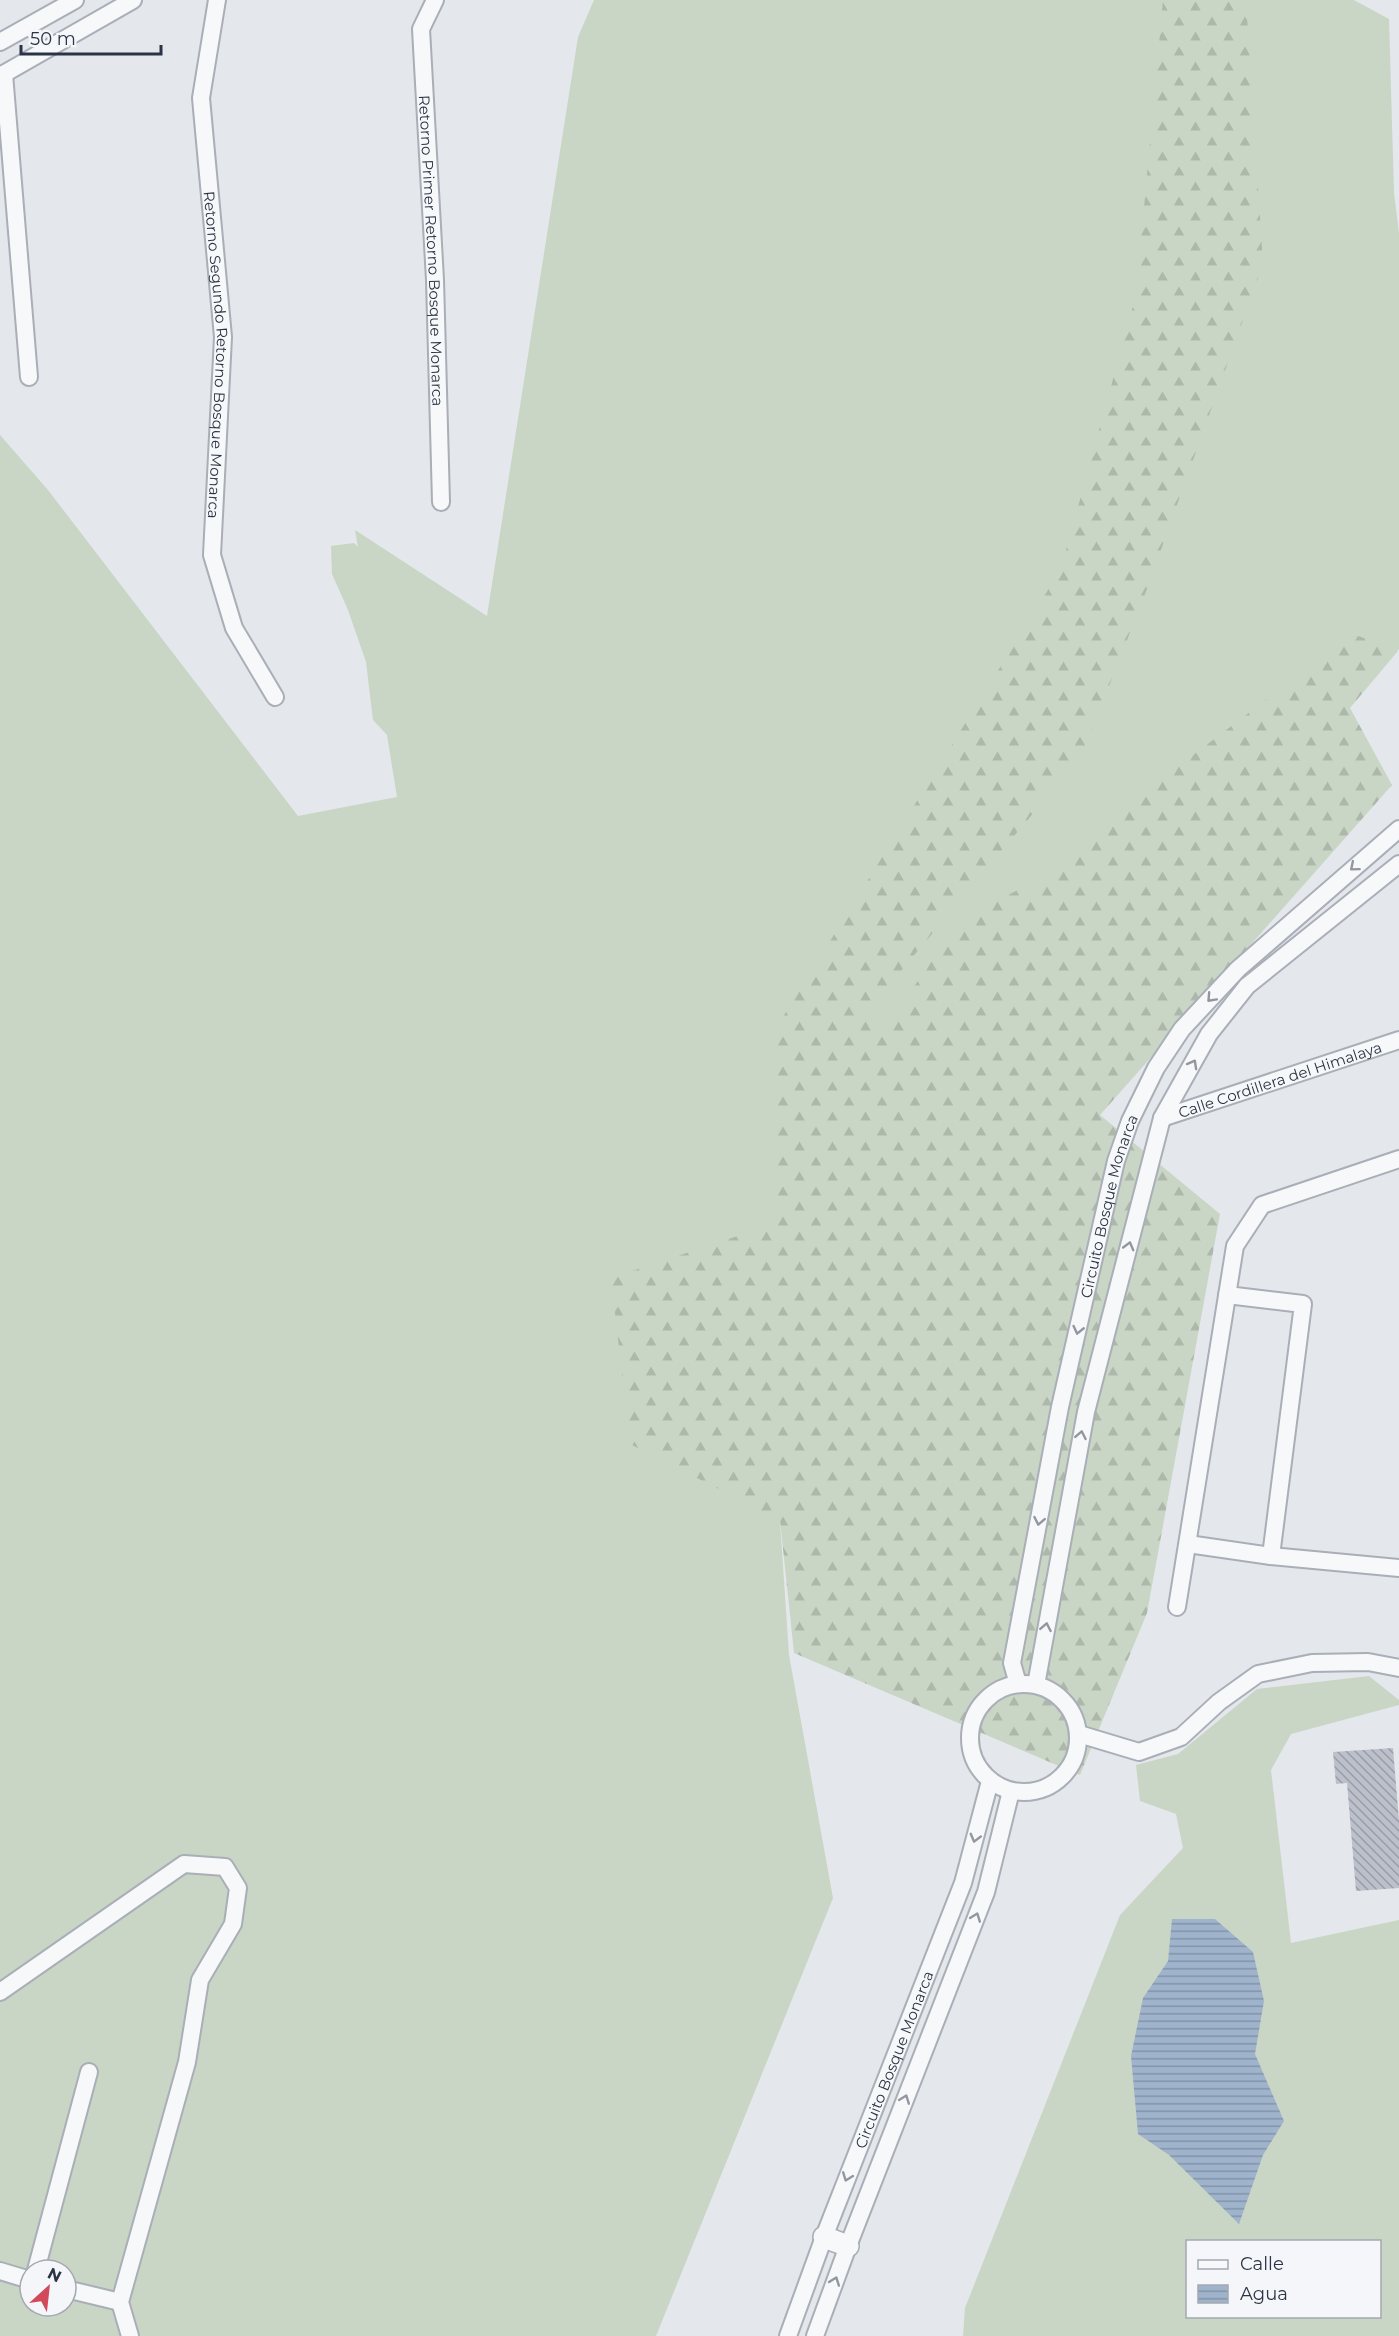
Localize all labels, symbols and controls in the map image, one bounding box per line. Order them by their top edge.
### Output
scale bar [21,18,160,56]
text: 50 m [30,28,76,50]
street label: Retorno Primer Retorno Bosque Monarca [415,94,448,406]
street label: Retorno Segundo Retorno Bosque Monarca [200,190,233,519]
one-way arrow [1350,860,1361,871]
one-way arrow [1207,992,1218,1002]
street label: Calle Cordillera del Himalaya [1176,1037,1384,1122]
one-way arrow [1185,1059,1197,1070]
street label: Circuito Bosque Monarca [1076,1111,1141,1300]
one-way arrow [1122,1241,1134,1252]
one-way arrow [1072,1324,1085,1334]
one-way arrow [1075,1431,1087,1440]
one-way arrow [1033,1515,1046,1525]
one-way arrow [1039,1622,1052,1632]
one-way arrow [970,1832,982,1843]
one-way arrow [969,1913,981,1924]
street label: Circuito Bosque Monarca [850,1968,937,2151]
one-way arrow [898,2094,910,2105]
one-way arrow [842,2172,855,2182]
legend [1186,2240,1381,2318]
text: Calle [1240,2253,1284,2275]
north arrow [18,2258,78,2318]
text: N [45,2264,65,2286]
one-way arrow [827,2276,840,2287]
text: Agua [1240,2283,1288,2305]

